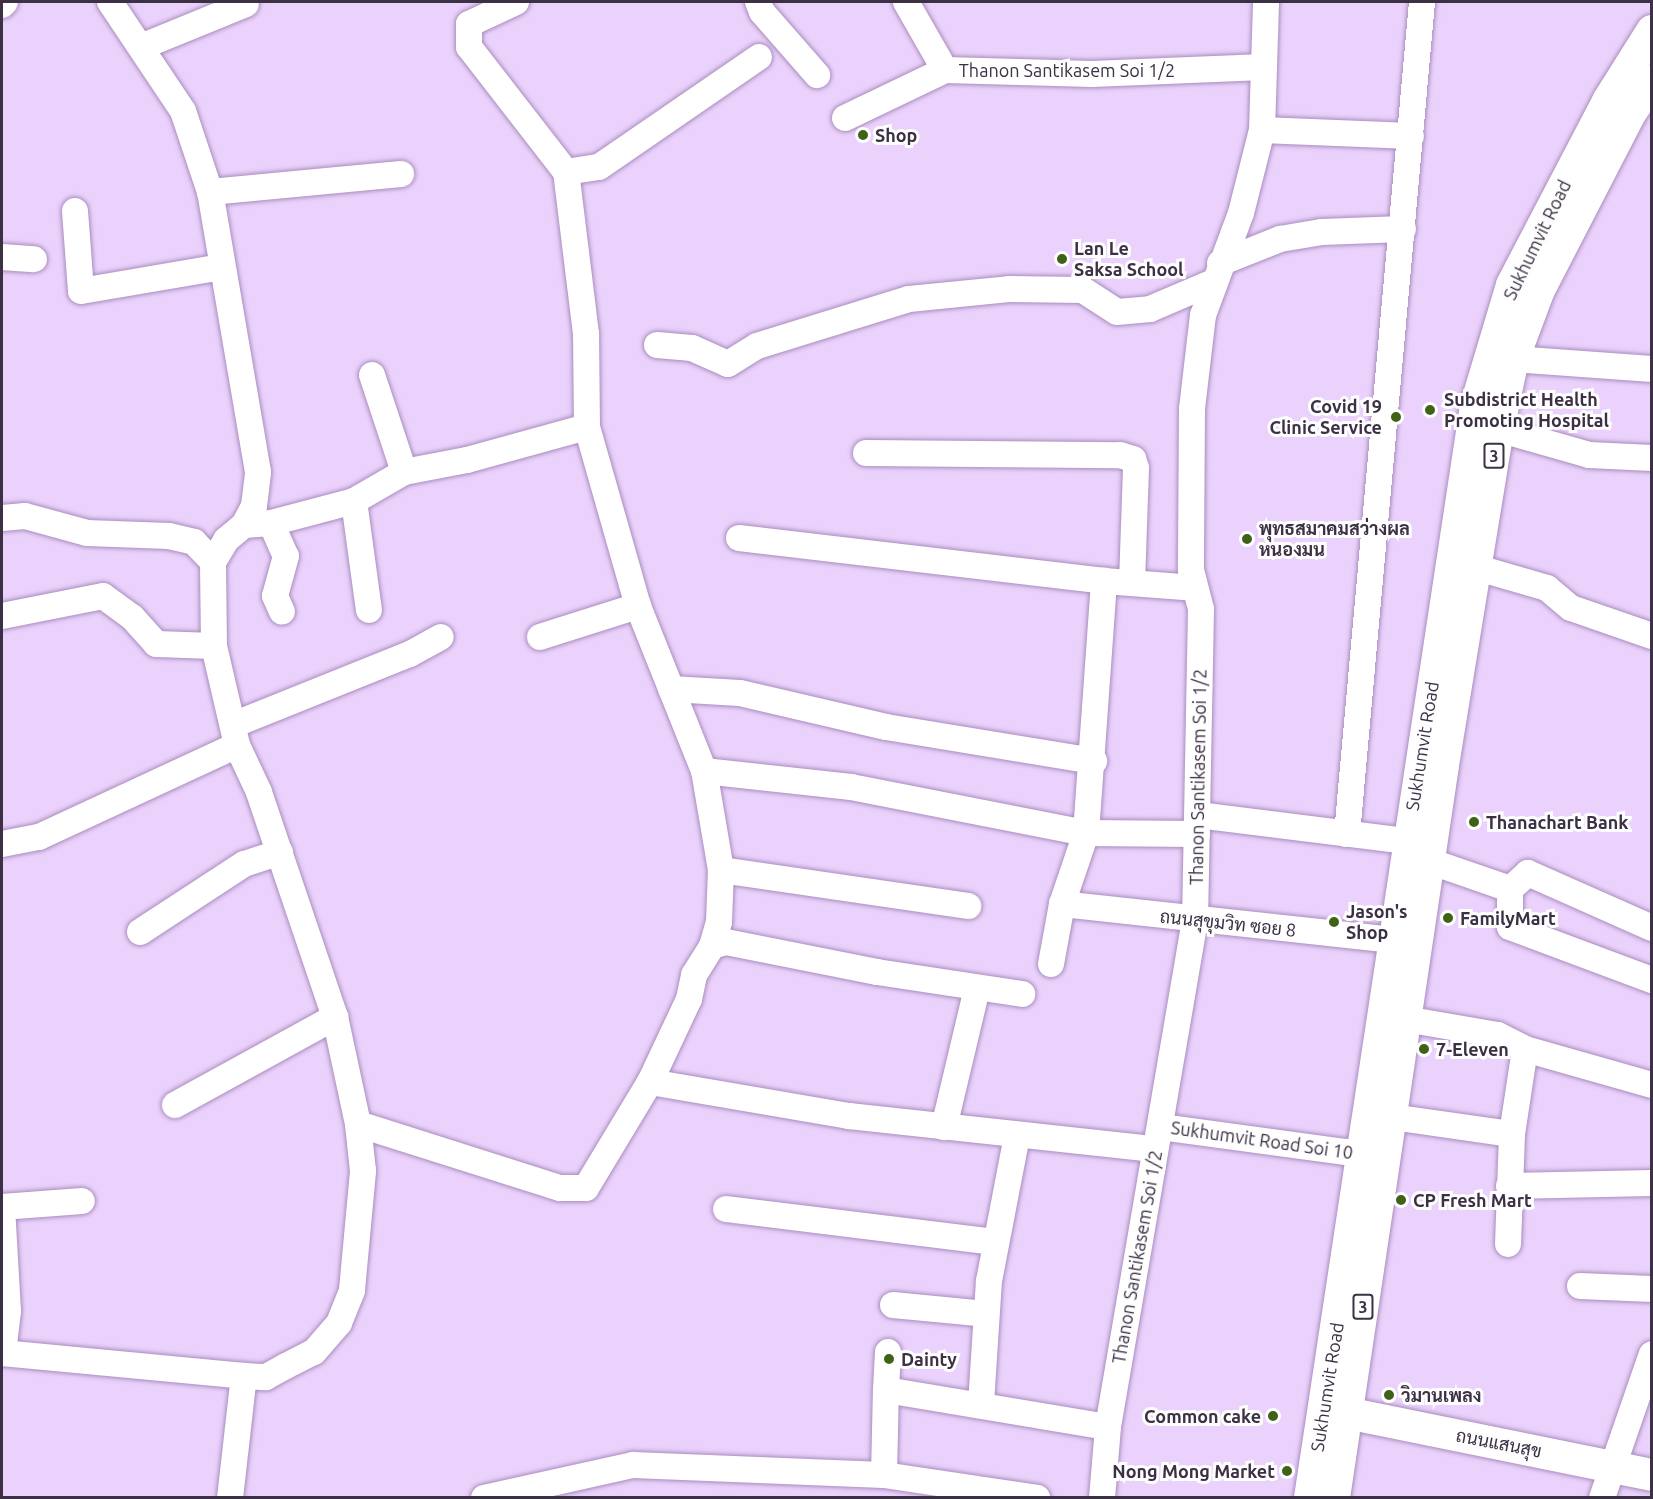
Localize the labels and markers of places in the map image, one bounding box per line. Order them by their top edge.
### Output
place label: Shop [875,124,917,146]
marker: Shop [856,128,870,142]
place label: Lan Le Saksa School [1074,238,1184,280]
marker: Lan Le Saksa School [1055,252,1069,266]
place label: Subdistrict Health Promoting Hospital [1444,389,1609,432]
place label: Covid 19 Clinic Service [1269,396,1382,438]
marker: Subdistrict Health Promoting Hospital [1421,401,1439,419]
marker: Covid 19 Clinic Service [1387,408,1405,426]
place label: พุทธสมาคมสว่างผล หนองมน [1259,518,1410,560]
marker: พุทธสมาคมสว่างผล หนองมน [1240,532,1254,546]
place label: Thanachart Bank [1486,811,1628,833]
marker: Thanachart Bank [1467,815,1481,829]
place label: Jason's Shop [1346,901,1408,944]
place label: FamilyMart [1460,907,1556,929]
marker: FamilyMart [1441,911,1455,925]
marker: Jason's Shop [1327,915,1341,929]
place label: 7-Eleven [1436,1038,1509,1060]
marker: 7-Eleven [1417,1042,1431,1056]
place label: CP Fresh Mart [1413,1189,1532,1211]
marker: CP Fresh Mart [1394,1193,1408,1207]
place label: Dainty [901,1348,957,1370]
marker: Dainty [882,1352,896,1366]
place label: วิมานเพลง [1401,1384,1481,1406]
marker: วิมานเพลง [1382,1388,1396,1402]
place label: Common cake [1144,1405,1261,1427]
marker: Common cake [1266,1409,1280,1423]
place label: Nong Mong Market [1112,1460,1275,1482]
marker: Nong Mong Market [1280,1464,1294,1478]

